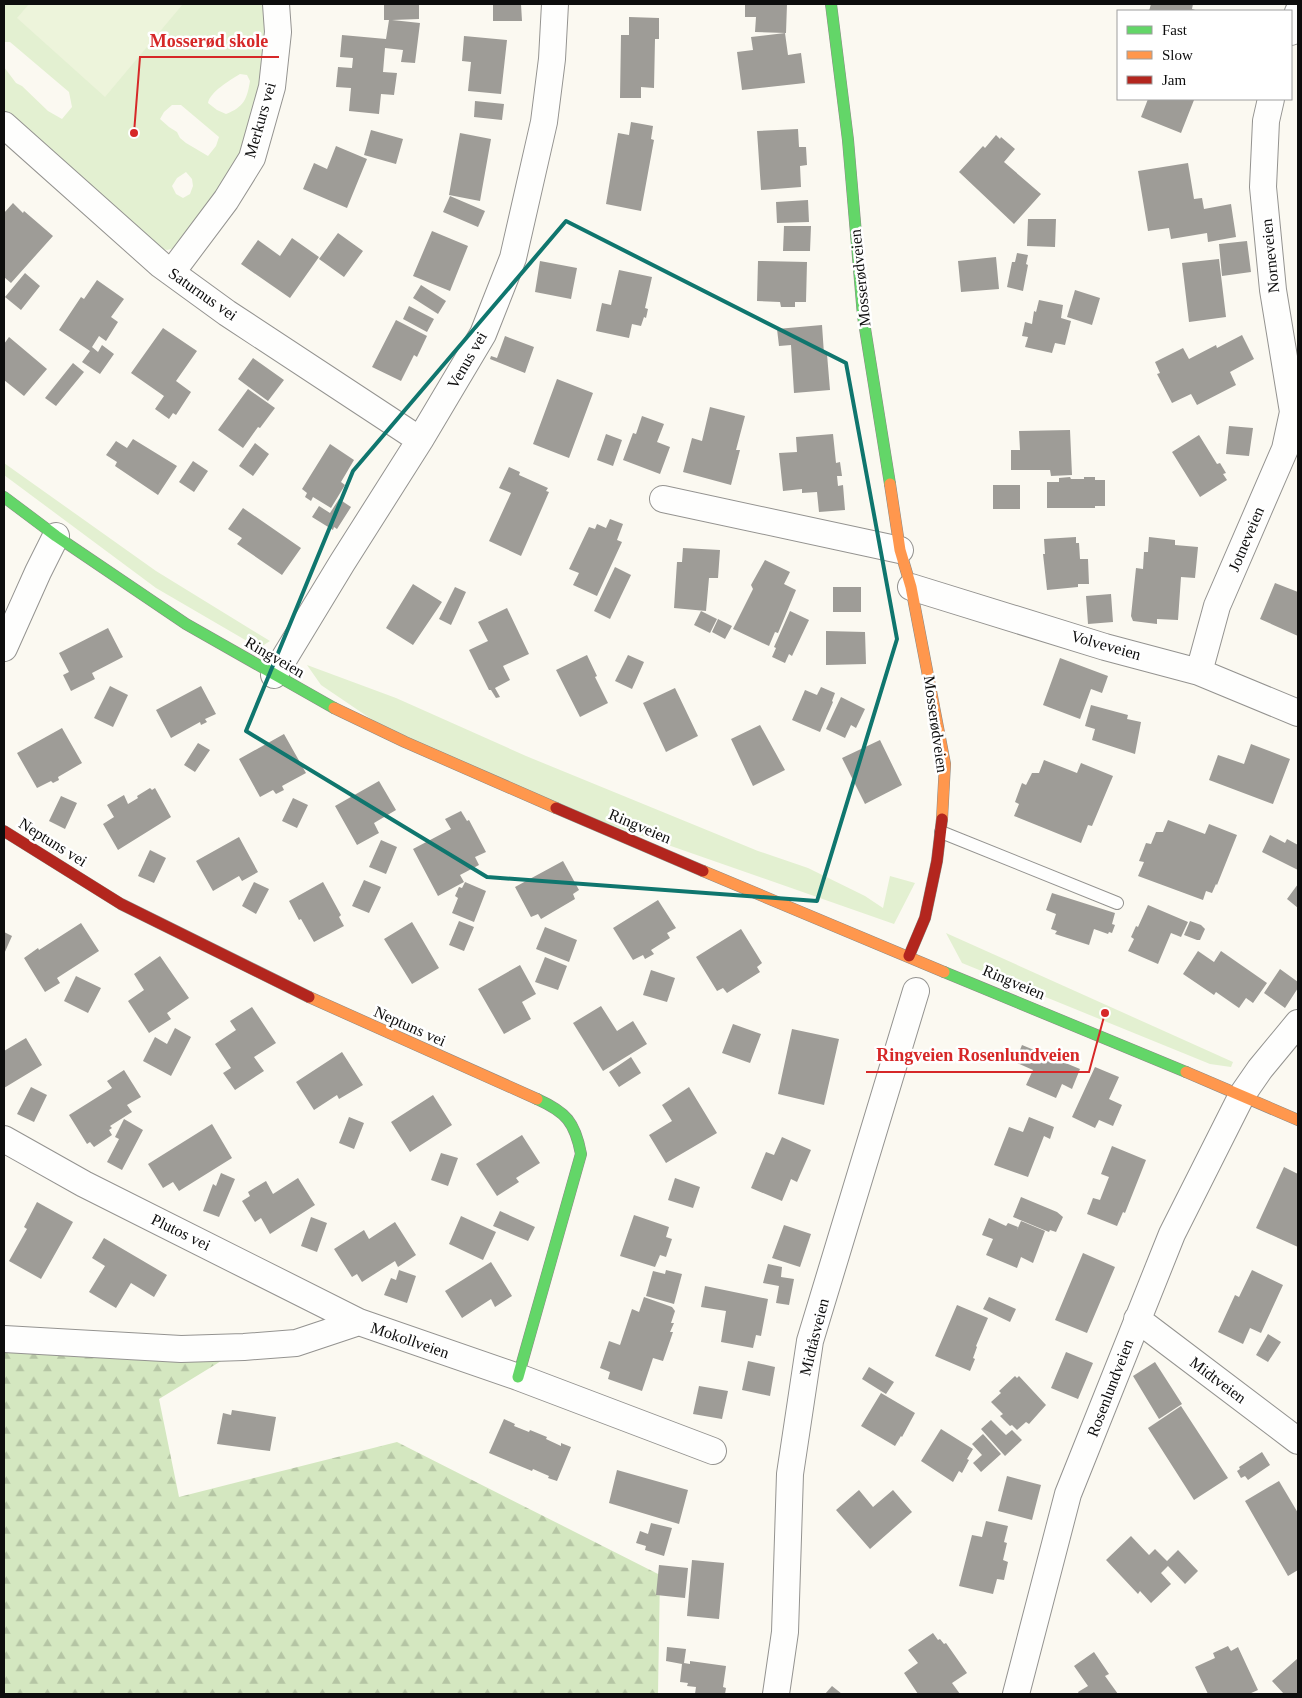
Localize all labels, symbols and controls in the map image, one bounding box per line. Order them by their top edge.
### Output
legend [1117,10,1292,100]
text: Fast [1162,22,1188,38]
callout: Mosserød skole [140,24,279,57]
text: Mosserød skole [150,31,268,51]
text: Slow [1162,47,1193,63]
text: Jam [1162,72,1186,88]
street label: Merkurs vei [241,80,279,160]
street label: Norneveien [1258,218,1282,294]
street label: Mosserødveien [846,228,874,328]
street label: Saturnus vei [166,264,241,324]
street label: Venus vei [444,328,490,391]
street label: Jotneveien [1225,504,1267,574]
street label: Volveveien [1069,627,1143,663]
street label: Ringveien [242,633,308,682]
street label: Mosserødveien [921,674,951,774]
street label: Ringveien [606,805,674,848]
street label: Neptuns vei [15,814,91,871]
street label: Ringveien [980,961,1048,1004]
street label: Neptuns vei [371,1003,449,1051]
callout: Ringveien Rosenlundveien [866,1039,1089,1072]
text: Ringveien Rosenlundveien [876,1045,1080,1065]
street label: Plutos vei [149,1210,214,1254]
street label: Midtåsveien [796,1297,832,1377]
street label: Mokollveien [369,1319,451,1361]
street label: Rosenlundveien [1084,1337,1136,1439]
street label: Midtveien [1187,1353,1249,1407]

